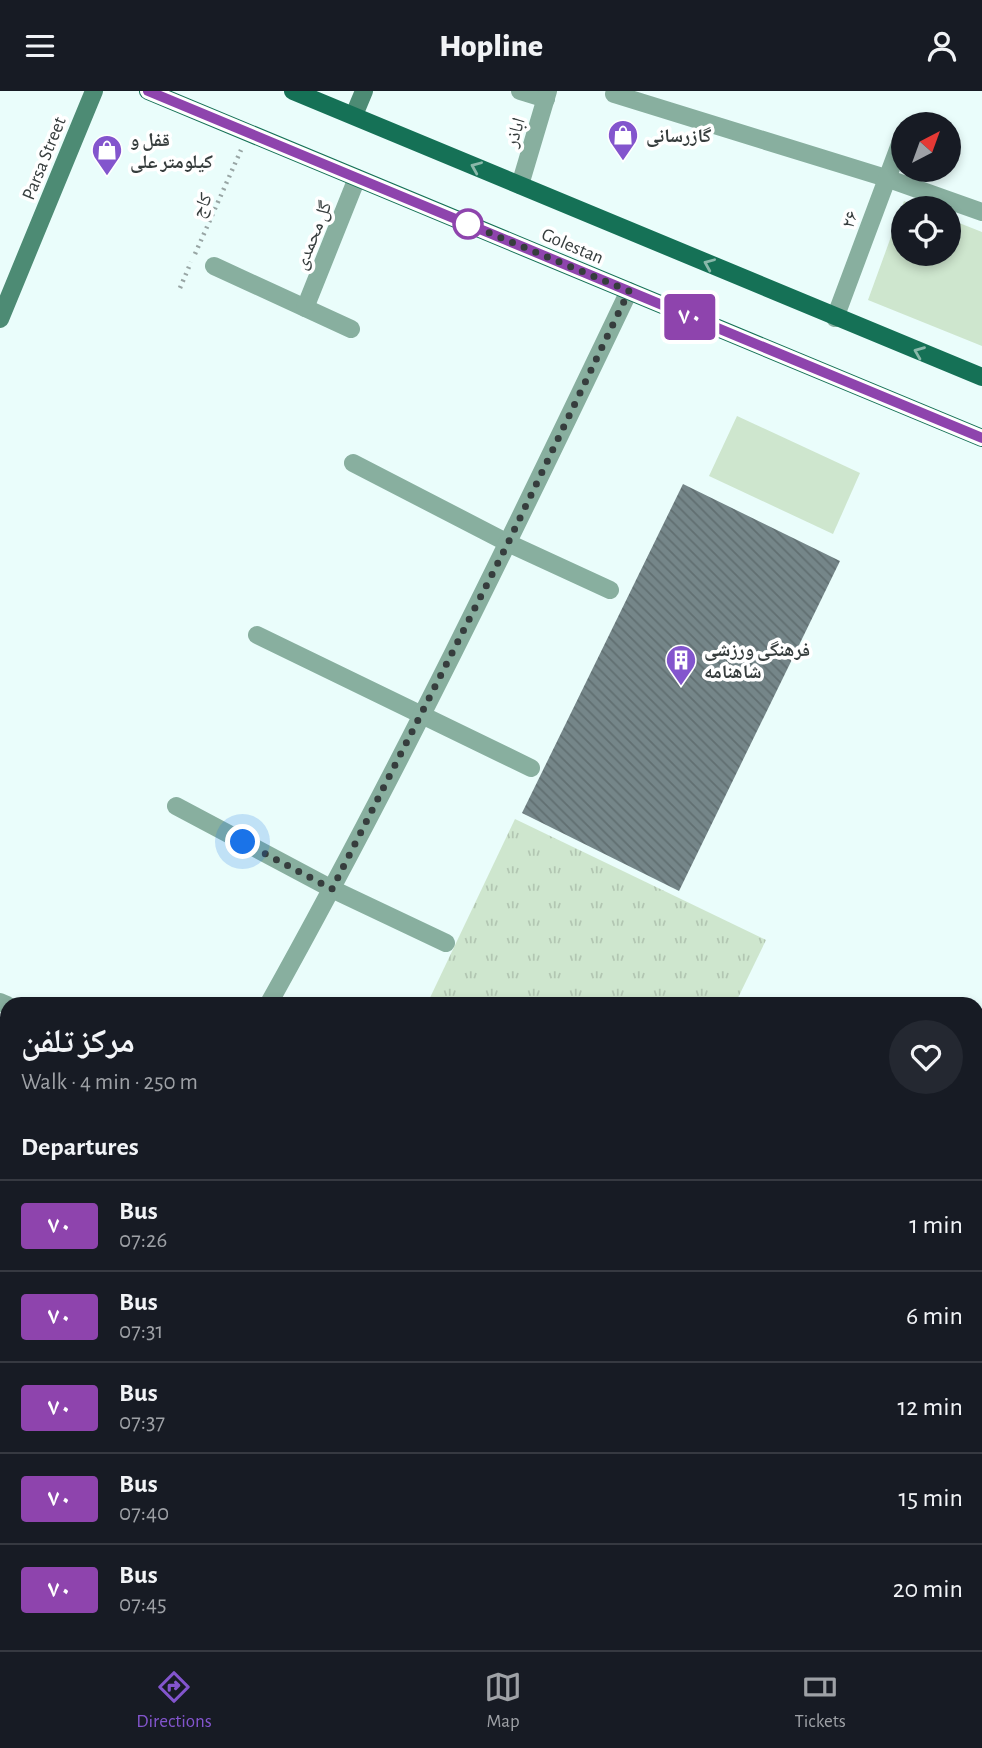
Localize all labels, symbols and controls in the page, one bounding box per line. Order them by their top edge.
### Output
icon: menu [21,27,59,65]
icon: person [923,27,961,65]
text: Hopline [439,30,543,62]
north arrow [891,112,961,182]
map controls [891,112,961,266]
street label: Parsa Street [19,114,70,203]
street label: اباذر [502,115,530,151]
shop icon: گازرسانی [606,118,640,162]
place label: گازرسانی [646,127,712,147]
place label: قفل و کیلومتر علی [130,131,214,173]
shop icon: قفل و کیلومتر علی [90,133,124,177]
one-way arrow [471,161,484,175]
street label: کاج [189,190,217,221]
button: locate [891,196,961,266]
street label: گل محمدی [291,198,337,273]
street label: ۲۶ [839,208,862,231]
unlabelled marker [453,209,483,239]
street label: Golestan [539,225,606,268]
one-way arrow [703,259,715,273]
line badge: ۷۰ [658,294,722,340]
text: ۷۰ [678,305,702,329]
one-way arrow [913,346,925,360]
place label: فرهنگی ورزشی شاهنامه [704,641,810,682]
building icon: فرهنگی ورزشی شاهنامه [664,643,698,687]
your location [225,824,260,859]
button: heart [889,1020,963,1094]
text: مرکز تلفن [21,1026,135,1059]
text: Walk · 4 min · 250 m [21,1071,198,1094]
text: Departures [21,1134,139,1160]
text: Bus [119,1198,158,1224]
text: 1 min [909,1212,963,1238]
text: ۷۰ [48,1214,71,1238]
text: 07:26 [119,1229,167,1252]
text: Bus [119,1289,158,1315]
text: 6 min [906,1303,963,1329]
text: ۷۰ [48,1305,71,1329]
text: 07:31 [119,1320,163,1343]
text: Bus [119,1380,158,1406]
text: 12 min [897,1394,963,1420]
text: ۷۰ [48,1396,71,1420]
text: 07:37 [119,1411,165,1434]
text: Bus [119,1471,158,1497]
text: 15 min [898,1485,963,1511]
text: ۷۰ [48,1487,71,1511]
text: 07:40 [119,1502,169,1525]
text: Bus [119,1562,158,1588]
text: 20 min [893,1576,963,1602]
text: ۷۰ [48,1578,71,1602]
text: 07:45 [119,1593,167,1616]
tab: Directions [136,1668,212,1733]
tab: Map [484,1668,522,1733]
tab: Tickets [794,1668,846,1733]

